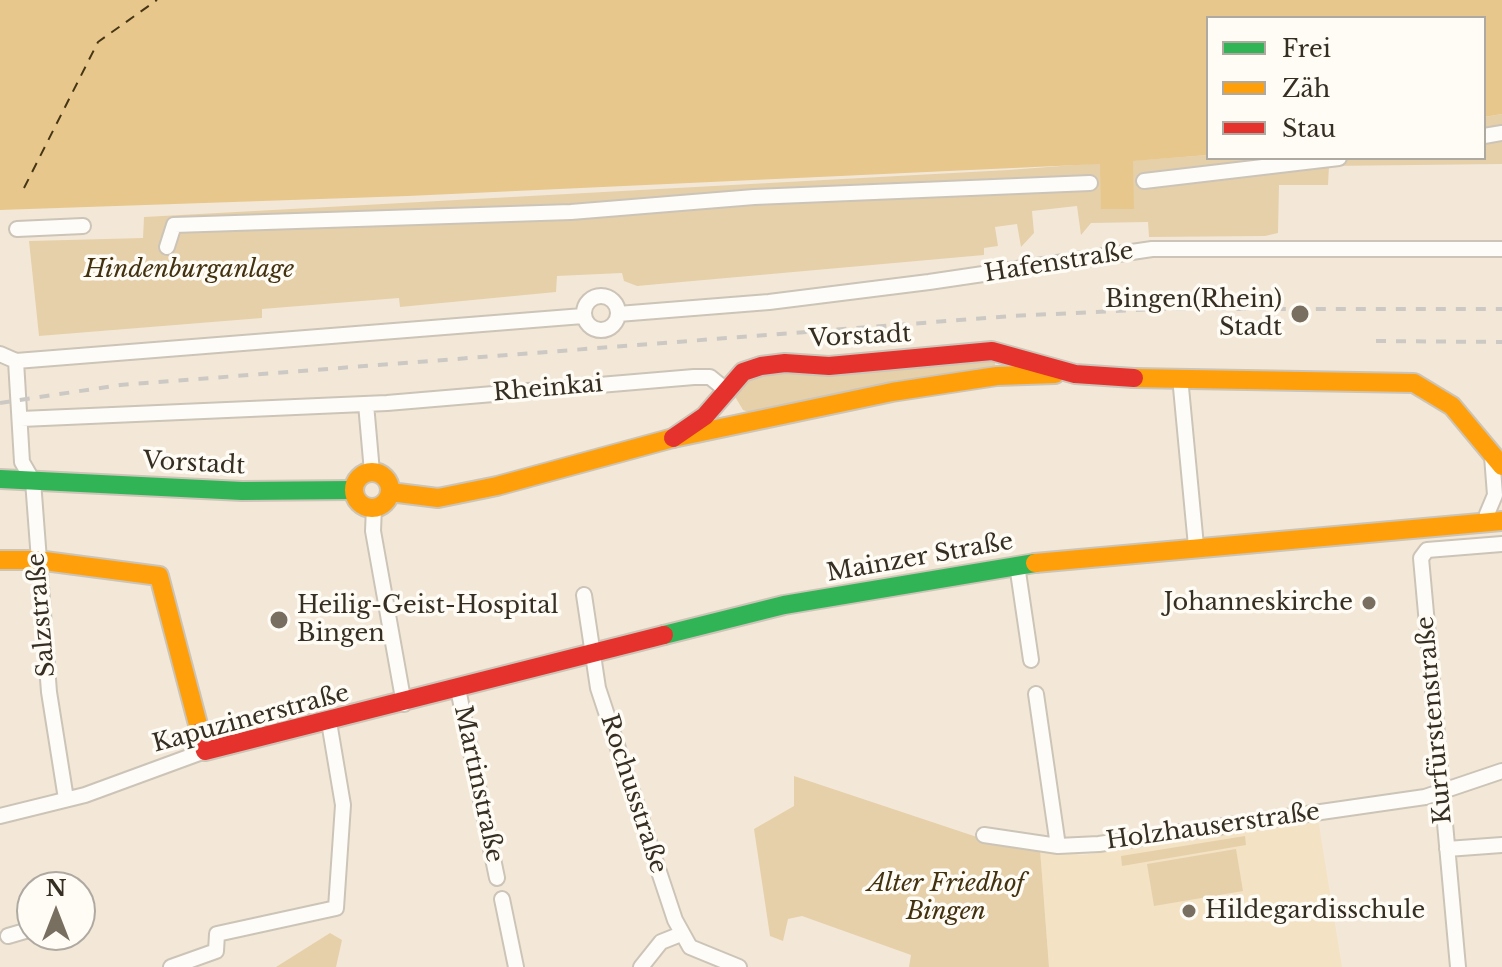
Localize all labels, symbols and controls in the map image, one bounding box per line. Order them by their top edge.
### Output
legend [1206,16,1486,160]
text: Frei [1282,34,1331,63]
text: Zäh [1282,74,1330,103]
text: Stau [1282,114,1336,143]
street label: Hafenstraße [983,237,1135,289]
park label: Hindenburganlage [84,256,294,284]
place label: Bingen(Rhein) Stadt [1105,286,1282,342]
marker: Bingen(Rhein) Stadt [1289,303,1311,325]
street label: Vorstadt [808,320,912,354]
street label: Rheinkai [492,370,604,408]
street label: Vorstadt [142,447,246,481]
street label: Mainzer Straße [824,527,1016,589]
street label: Salzstraße [22,552,62,678]
place label: Johanneskirche [1164,589,1353,617]
place label: Heilig-Geist-Hospital Bingen [297,592,558,648]
marker: Johanneskirche [1360,594,1378,612]
marker: Heilig-Geist-Hospital Bingen [268,609,290,631]
street label: Kurfürstenstraße [1412,615,1458,825]
street label: Kapuzinerstraße [149,679,353,759]
street label: Martinstraße [447,703,509,865]
street label: Rochusstraße [594,711,672,877]
street label: Holzhauserstraße [1104,798,1322,856]
park label: Alter Friedhof Bingen [868,870,1024,926]
north arrow [16,871,96,951]
text: N [46,875,66,902]
place label: Hildegardisschule [1205,897,1425,925]
marker: Hildegardisschule [1180,902,1198,920]

